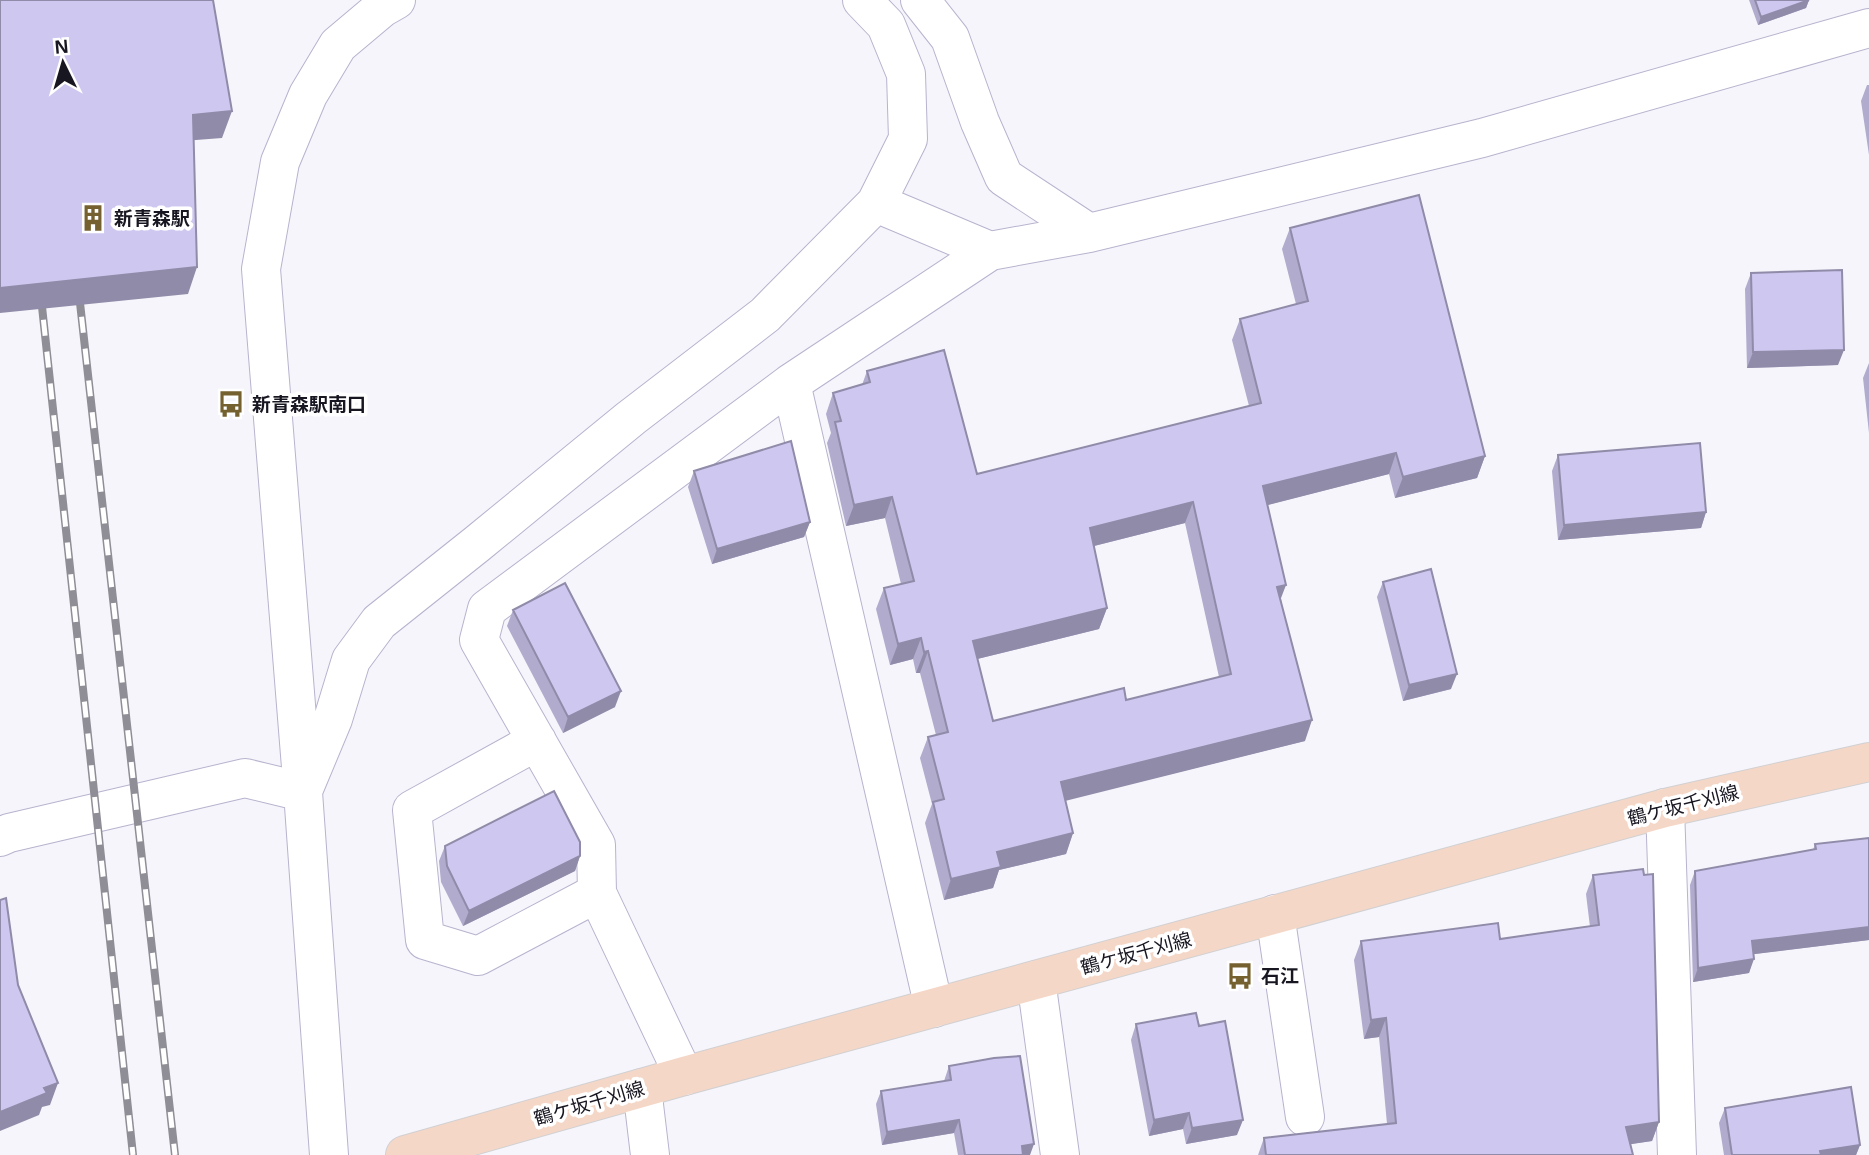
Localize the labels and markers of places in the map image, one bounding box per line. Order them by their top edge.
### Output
building icon: 新青森駅 [78,203,108,233]
place label: 新青森駅 [114,208,190,229]
bus stop icon: 新青森駅南口 [216,389,246,419]
place label: 新青森駅南口 [252,394,366,415]
bus stop icon: 石江 [1225,961,1255,991]
place label: 石江 [1261,966,1299,987]

